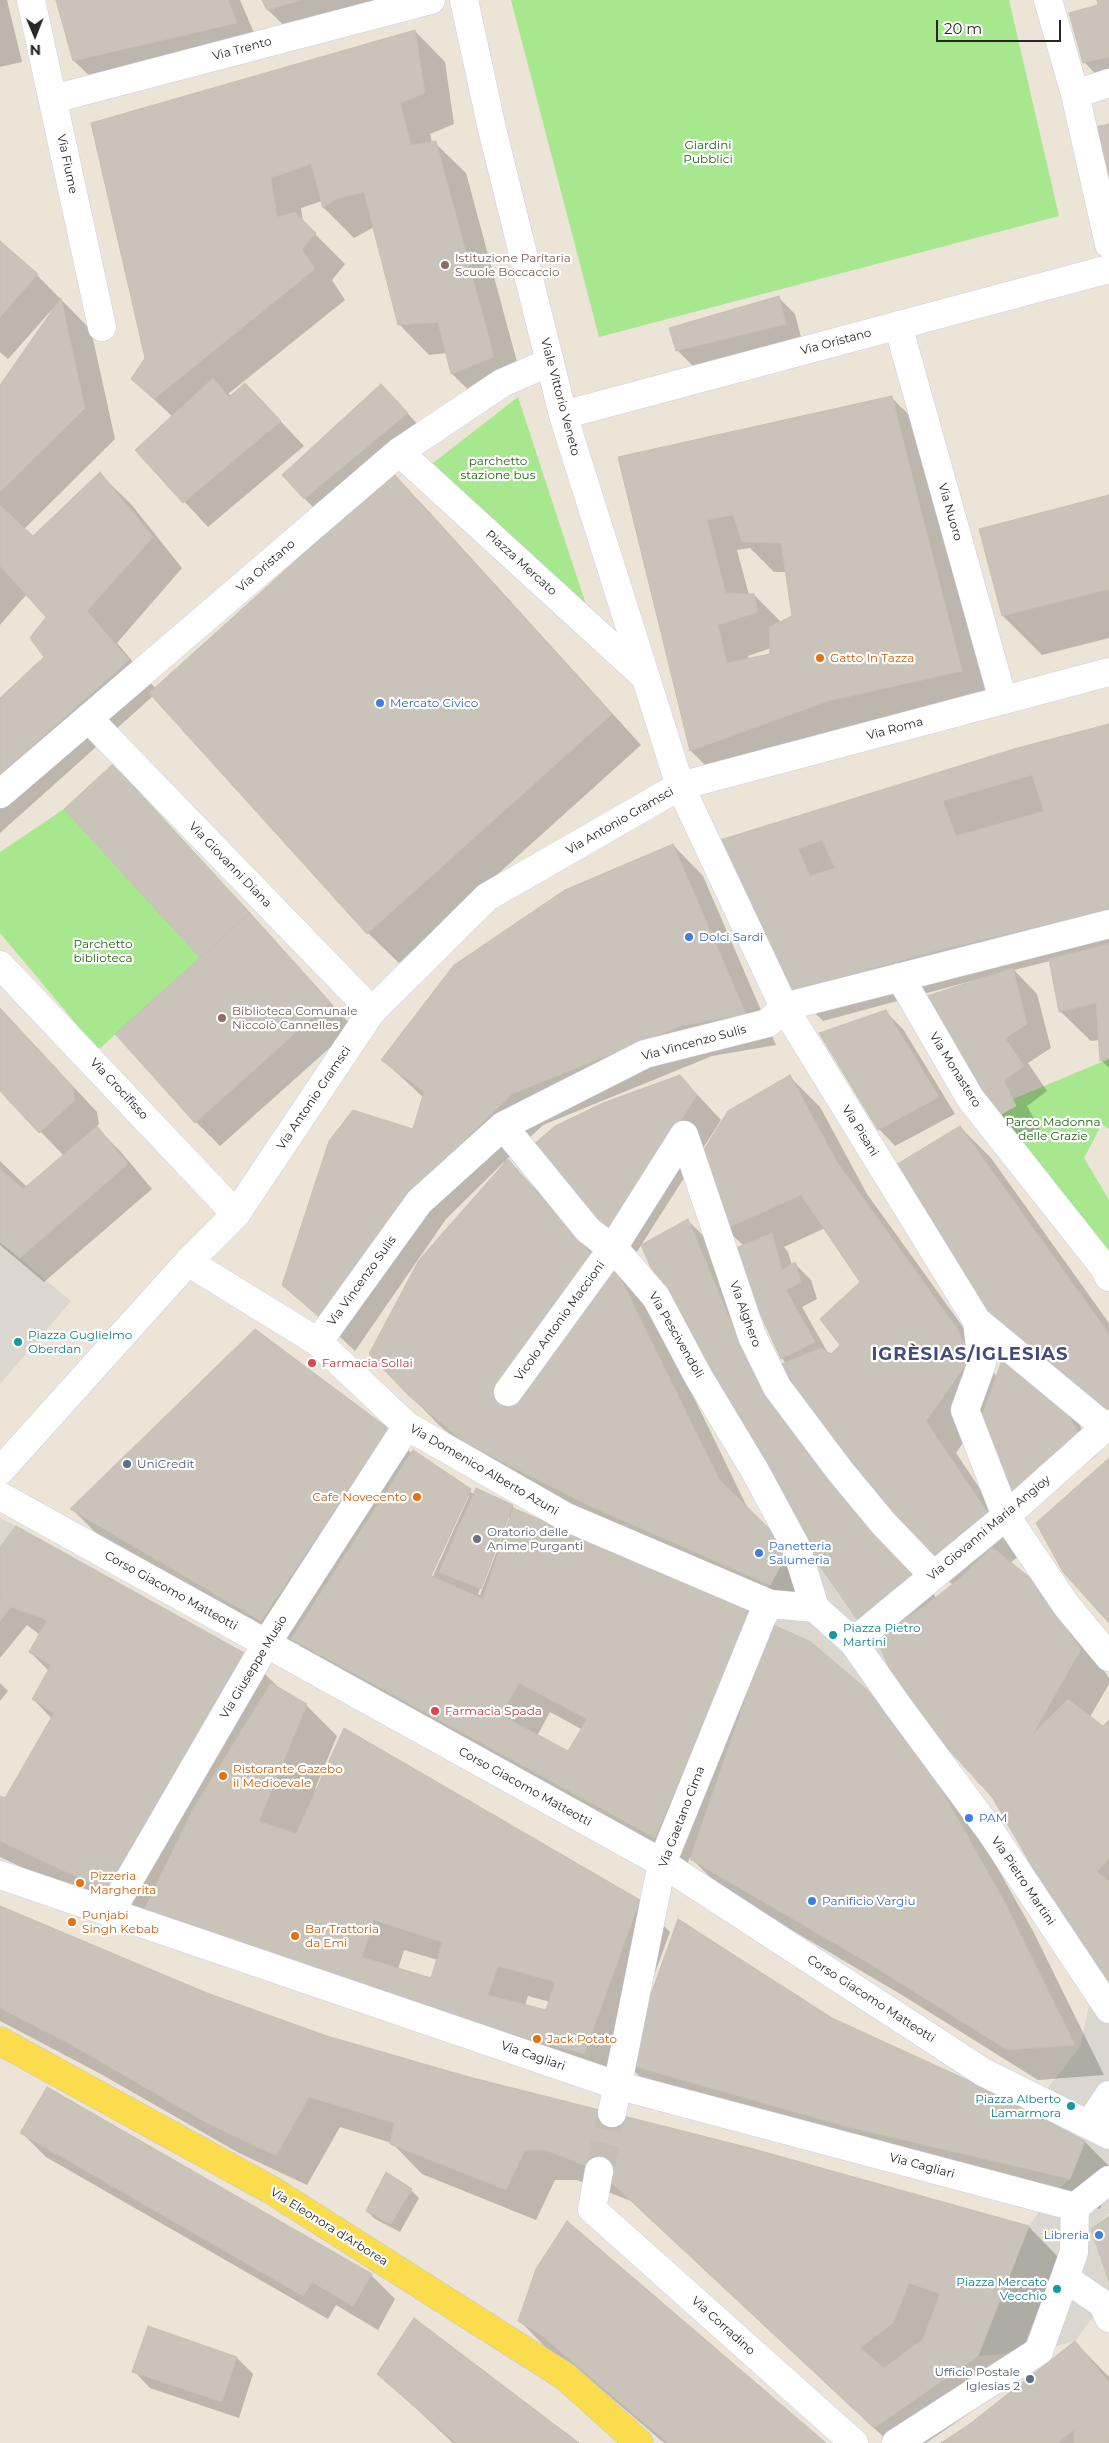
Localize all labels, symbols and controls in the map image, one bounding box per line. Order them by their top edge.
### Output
north arrow [10,10,60,60]
scale bar [939,10,1064,42]
text: 20 m [944,19,982,38]
street label: Via Trento [211,34,273,64]
text: N [29,41,41,59]
street label: Via Fiume [54,133,80,195]
park label: Giardini Pubblici [683,138,733,166]
place label: Istituzione Paritaria Scuole Boccaccio [455,251,571,279]
marker: Istituzione Paritaria Scuole Boccaccio [439,259,451,271]
street label: Via Oristano [799,326,873,358]
street label: Viale Vittorio Veneto [537,337,583,457]
park label: parchetto stazione bus [460,454,536,482]
street label: Via Nuoro [935,482,965,542]
street label: Piazza Mercato [482,527,560,599]
street label: Via Oristano [234,537,298,595]
place label: Gatto In Tazza [830,651,914,665]
marker: Gatto In Tazza [814,652,826,664]
place label: Mercato Civico [390,696,478,710]
marker: Mercato Civico [374,697,386,709]
street label: Via Roma [865,715,925,743]
street label: Via Antonio Gramsci [564,784,676,858]
street label: Via Giovanni Diana [186,819,274,911]
place label: Dolci Sardi [699,930,763,944]
marker: Dolci Sardi [683,931,695,943]
park label: Parchetto biblioteca [73,937,133,965]
place label: Biblioteca Comunale Niccolò Cannelles [232,1004,357,1032]
marker: Biblioteca Comunale Niccolò Cannelles [216,1012,228,1024]
street label: Via Vincenzo Sulis [640,1022,748,1064]
street label: Via Monastero [926,1030,984,1110]
street label: Via Antonio Gramsci [274,1044,354,1152]
street label: Via Crocifisso [87,1055,151,1123]
street label: Via Pisani [839,1103,881,1159]
park label: Parco Madonna delle Grazie [1006,1115,1100,1143]
street label: Via Vincenzo Sulis [325,1233,399,1329]
street label: Vicolo Antonio Maccioni [512,1258,608,1384]
street label: Via Alghero [726,1279,764,1349]
street label: Via Pescivendoli [646,1289,706,1381]
place label: Piazza Guglielmo Oberdan [28,1328,132,1356]
marker: Piazza Guglielmo Oberdan [12,1336,24,1348]
district label: IGRÈSIAS/IGLESIAS [869,1344,1071,1366]
place label: Farmacia Sollai [322,1356,413,1370]
marker: Farmacia Sollai [306,1357,318,1369]
street label: Via Domenico Alberto Azuni [407,1421,561,1519]
place label: UniCredit [137,1457,194,1471]
marker: UniCredit [121,1458,133,1470]
street label: Via Giovanni Maria Angioy [925,1472,1053,1584]
place label: Cafe Novecento [312,1490,407,1504]
marker: Cafe Novecento [411,1491,423,1503]
place label: Oratorio delle Anime Purganti [487,1525,583,1553]
marker: Oratorio delle Anime Purganti [471,1533,483,1545]
place label: Panetteria Salumeria [769,1539,832,1567]
marker: Panetteria Salumeria [753,1547,765,1559]
street label: Corso Giacomo Matteotti [102,1548,240,1634]
street label: Via Giuseppe Musio [217,1613,291,1721]
place label: Piazza Pietro Martini [843,1621,921,1649]
marker: Piazza Pietro Martini [827,1629,839,1641]
place label: Farmacia Spada [445,1704,542,1718]
marker: Farmacia Spada [429,1705,441,1717]
street label: Corso Giacomo Matteotti [456,1744,594,1830]
place label: Ristorante Gazebo il Medioevale [233,1762,343,1790]
street label: Via Gaetano Cima [656,1764,708,1870]
marker: Ristorante Gazebo il Medioevale [217,1770,229,1782]
place label: PAM [979,1811,1007,1825]
marker: PAM [963,1812,975,1824]
street label: Via Pietro Martini [988,1834,1058,1928]
place label: Pizzeria Margherita [90,1869,156,1897]
marker: Pizzeria Margherita [74,1877,86,1889]
place label: Panificio Vargiu [822,1894,916,1908]
marker: Panificio Vargiu [806,1895,818,1907]
place label: Punjabi Singh Kebab [82,1908,159,1936]
marker: Punjabi Singh Kebab [66,1916,78,1928]
place label: Bar Trattoria da Emi [305,1922,379,1950]
marker: Bar Trattoria da Emi [289,1930,301,1942]
street label: Corso Giacomo Matteotti [804,1952,938,2046]
place label: Jack Potato [547,2032,617,2046]
marker: Jack Potato [531,2033,543,2045]
street label: Via Cagliari [499,2038,567,2074]
place label: Piazza Alberto Lamarmora [975,2092,1061,2120]
marker: Piazza Alberto Lamarmora [1065,2100,1077,2112]
street label: Via Cagliari [888,2150,956,2182]
street label: Via Eleonora d'Arborea [268,2185,390,2269]
place label: Libreria [1044,2228,1089,2242]
marker: Libreria [1093,2229,1105,2241]
place label: Piazza Mercato Vecchio [956,2275,1047,2303]
marker: Piazza Mercato Vecchio [1051,2283,1063,2295]
street label: Via Corradino [688,2294,758,2358]
place label: Ufficio Postale Iglesias 2 [935,2365,1020,2393]
marker: Ufficio Postale Iglesias 2 [1024,2373,1036,2385]

